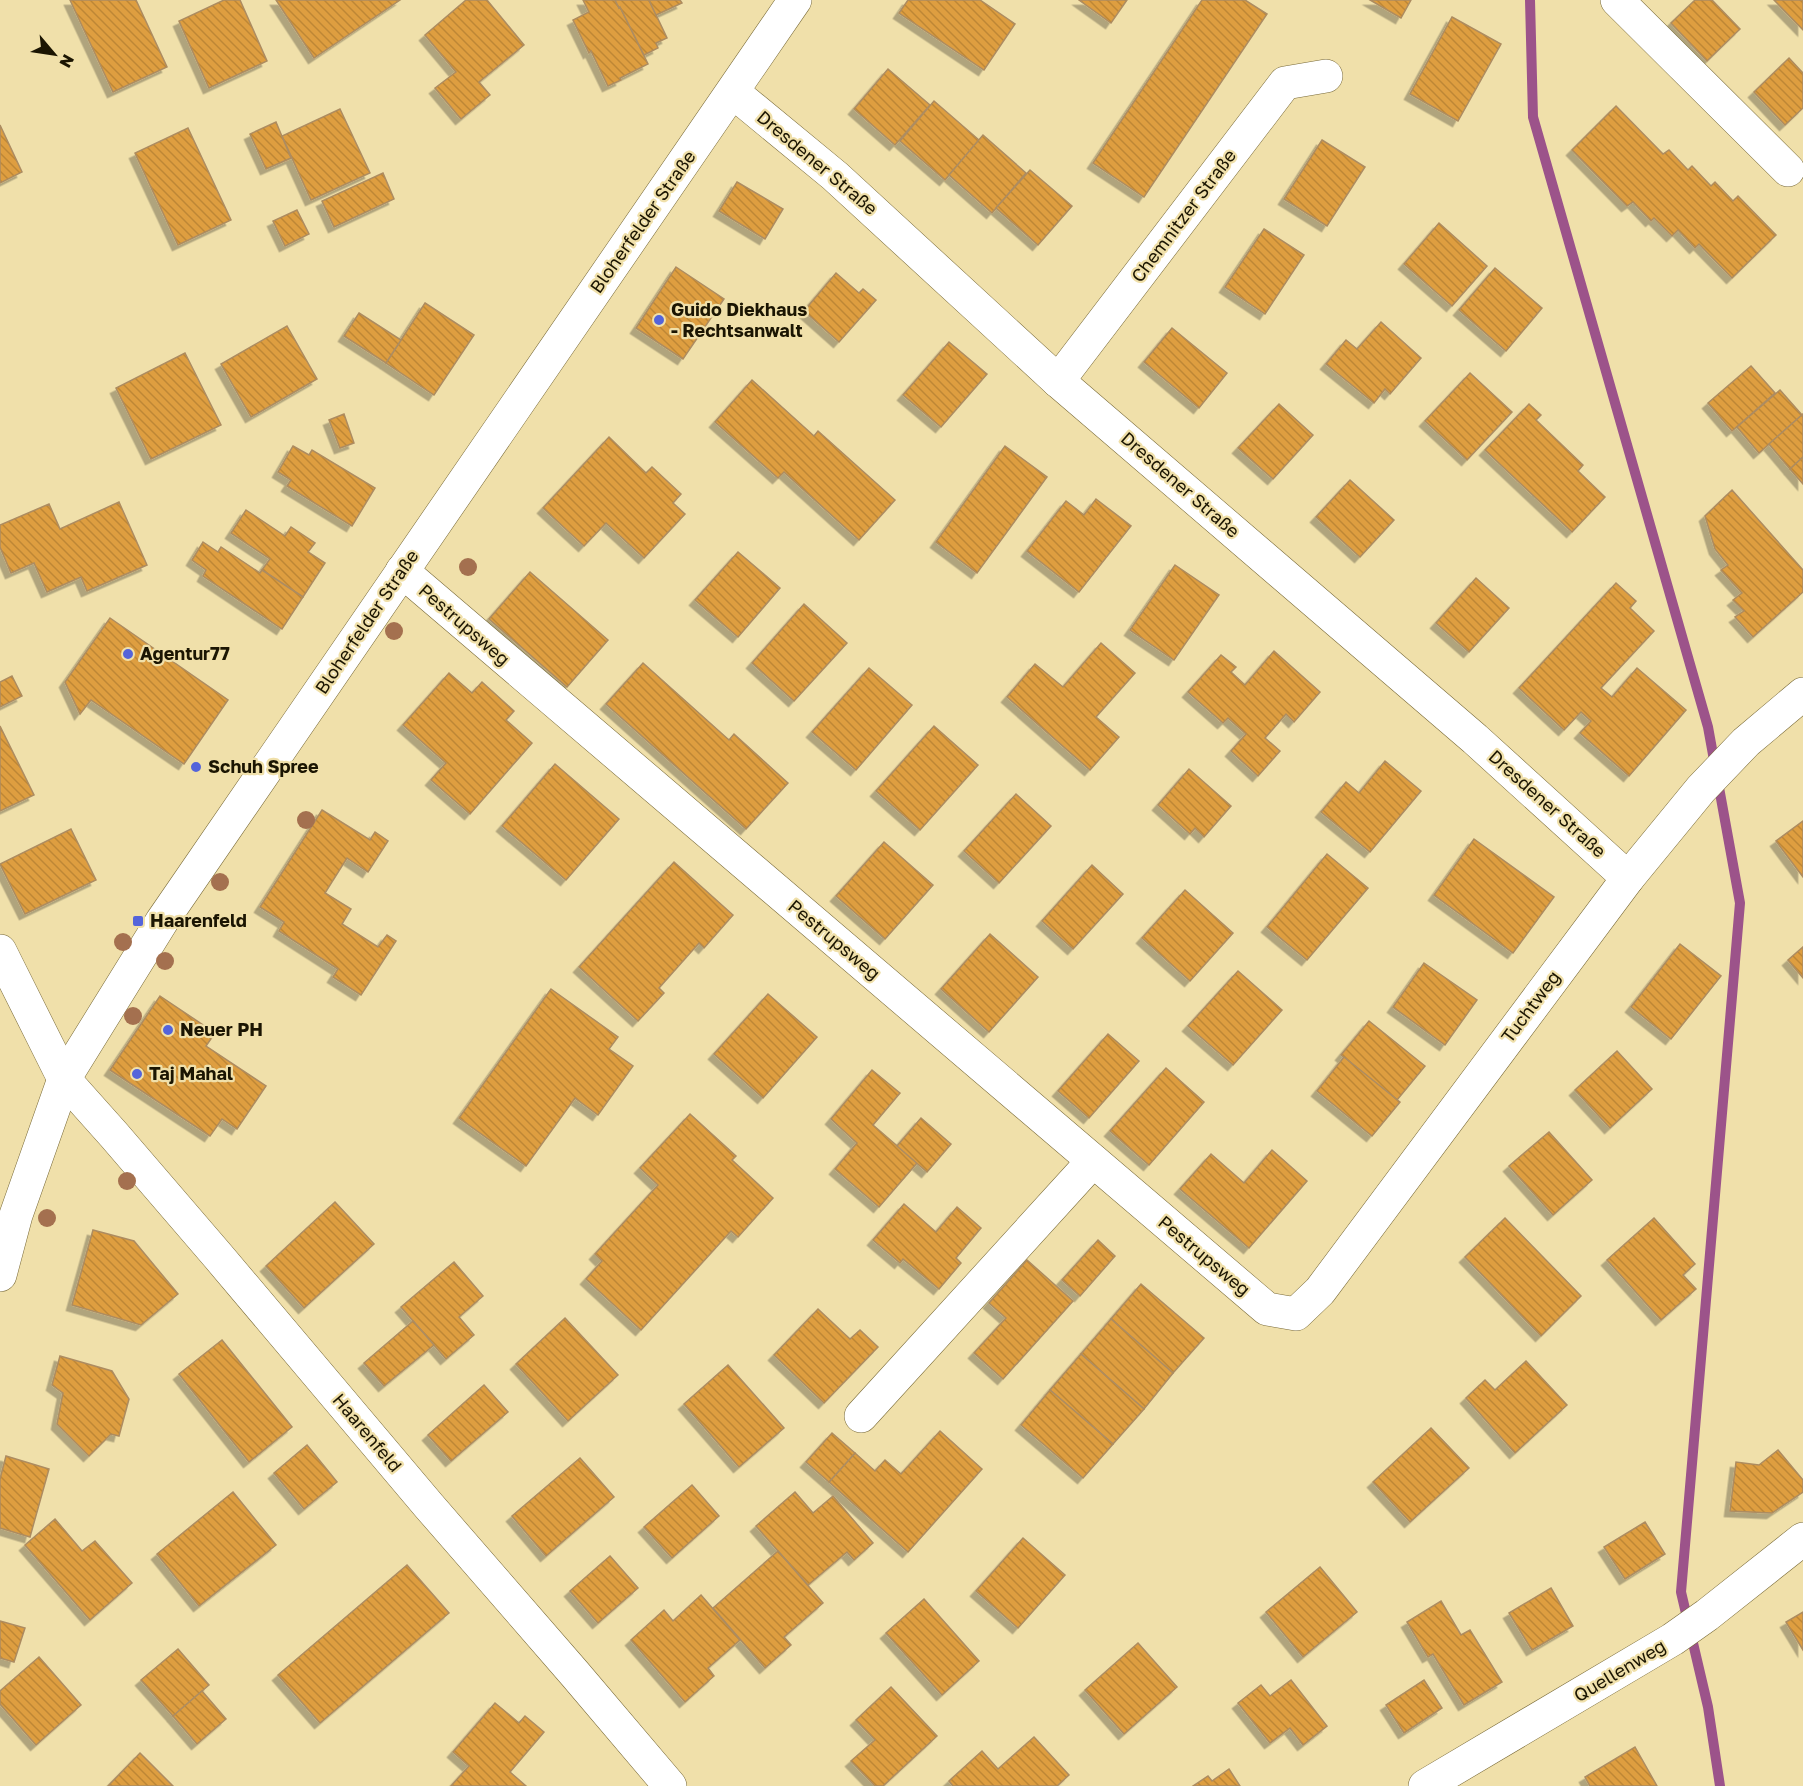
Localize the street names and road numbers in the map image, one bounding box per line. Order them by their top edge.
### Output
street label: Dresdener Straße [753,106,882,219]
street label: Chemnitzer Straße [1126,145,1240,286]
street label: Bloherfelder Straße [585,146,700,297]
street label: Dresdener Straße [1117,427,1245,542]
street label: Bloherfelder Straße [310,545,423,698]
street label: Pestrupsweg [415,579,515,670]
street label: Dresdener Straße [1484,745,1611,862]
street label: Pestrupsweg [784,894,885,984]
street label: Tuchtweg [1496,966,1564,1047]
street label: Pestrupsweg [1154,1210,1255,1300]
street label: Haarenfeld [329,1389,407,1476]
street label: Quellenweg [1570,1634,1669,1706]

